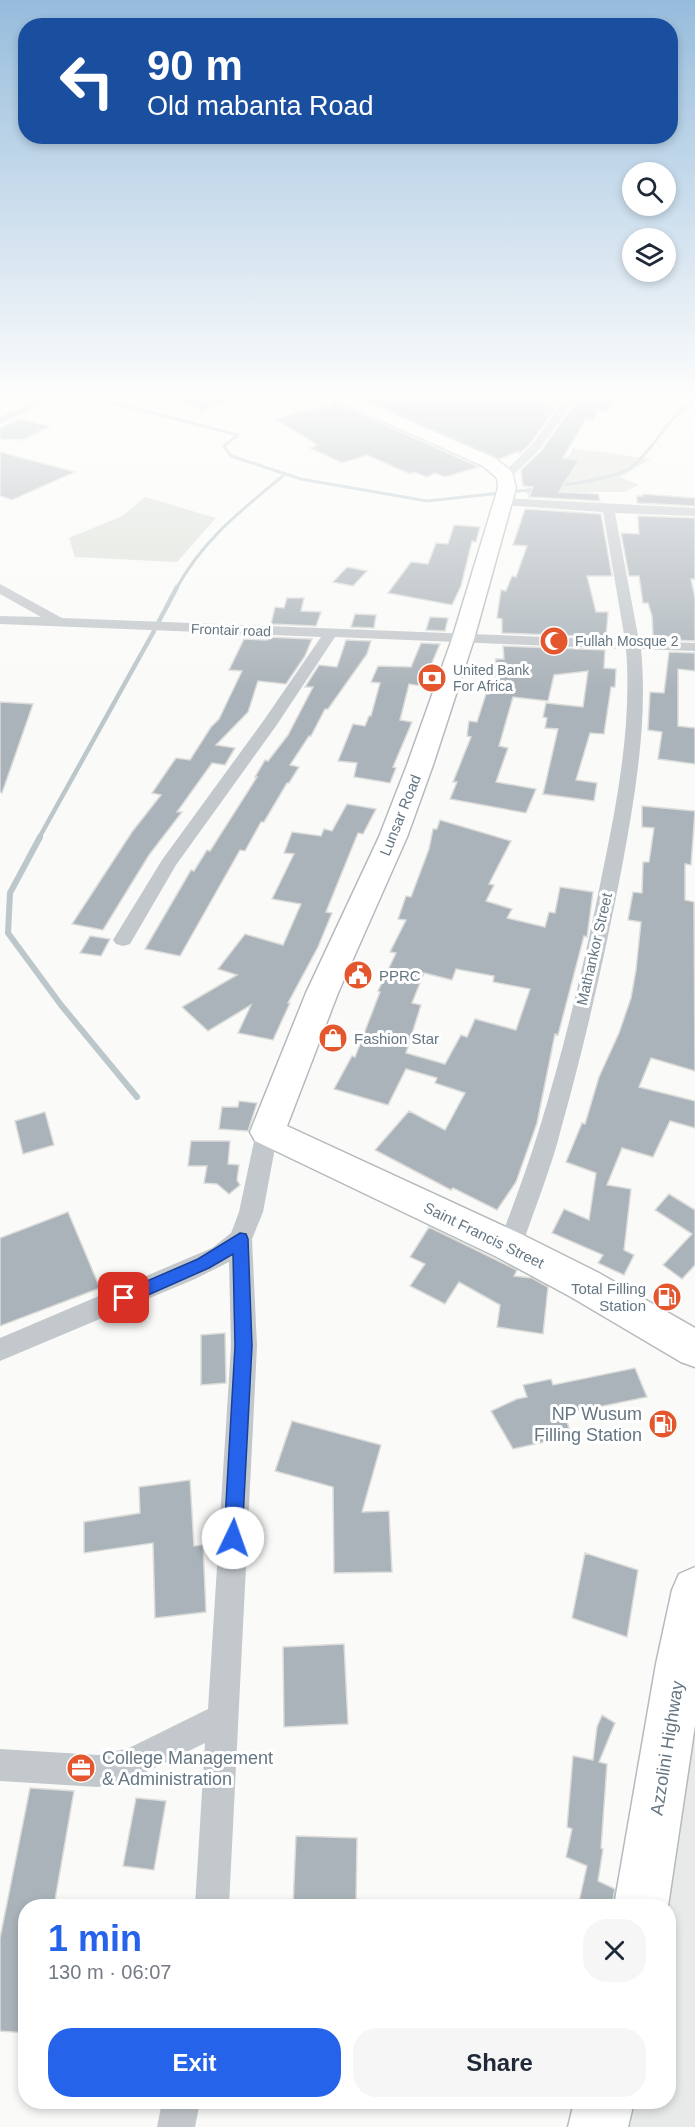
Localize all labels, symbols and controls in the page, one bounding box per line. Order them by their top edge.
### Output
icon: left [48,42,126,120]
text: 90 m [147,42,243,89]
text: Old mabanta Road [147,91,374,121]
map controls [622,162,676,282]
button: search [622,162,676,216]
button: layers [622,228,676,282]
street label: Frontair road [191,621,271,639]
mosque icon: Fullah Mosque 2 [538,625,570,657]
place label: Fullah Mosque 2 [575,633,679,649]
bank icon: United Bank For Africa [416,662,448,694]
place label: United Bank For Africa [453,662,530,694]
street label: Lunsar Road [376,772,424,858]
street label: Mathankor Street [573,890,615,1007]
public building icon: PPRC [342,959,374,991]
place label: PPRC [379,967,421,984]
shop icon: Fashion Star [317,1022,349,1054]
place label: Fashion Star [354,1030,439,1047]
street label: Saint Francis Street [421,1198,548,1272]
pin [98,1272,149,1323]
place label: Total Filling Station [571,1280,646,1314]
icon: arrive [107,1281,140,1314]
fuel station icon: Total Filling Station [651,1281,683,1313]
place label: NP Wusum Filling Station [534,1404,642,1445]
fuel station icon: NP Wusum Filling Station [647,1408,679,1440]
position arrow [201,1506,265,1570]
street label: Azzolini Highway [646,1679,688,1817]
place label: College Management & Administration [102,1748,273,1789]
office icon: College Management & Administration [65,1752,97,1784]
text: 1 min [48,1918,142,1959]
button: close [583,1919,646,1982]
text: 130 m · 06:07 [48,1961,171,1983]
button: Exit [48,2028,341,2097]
button: Share [353,2028,646,2097]

